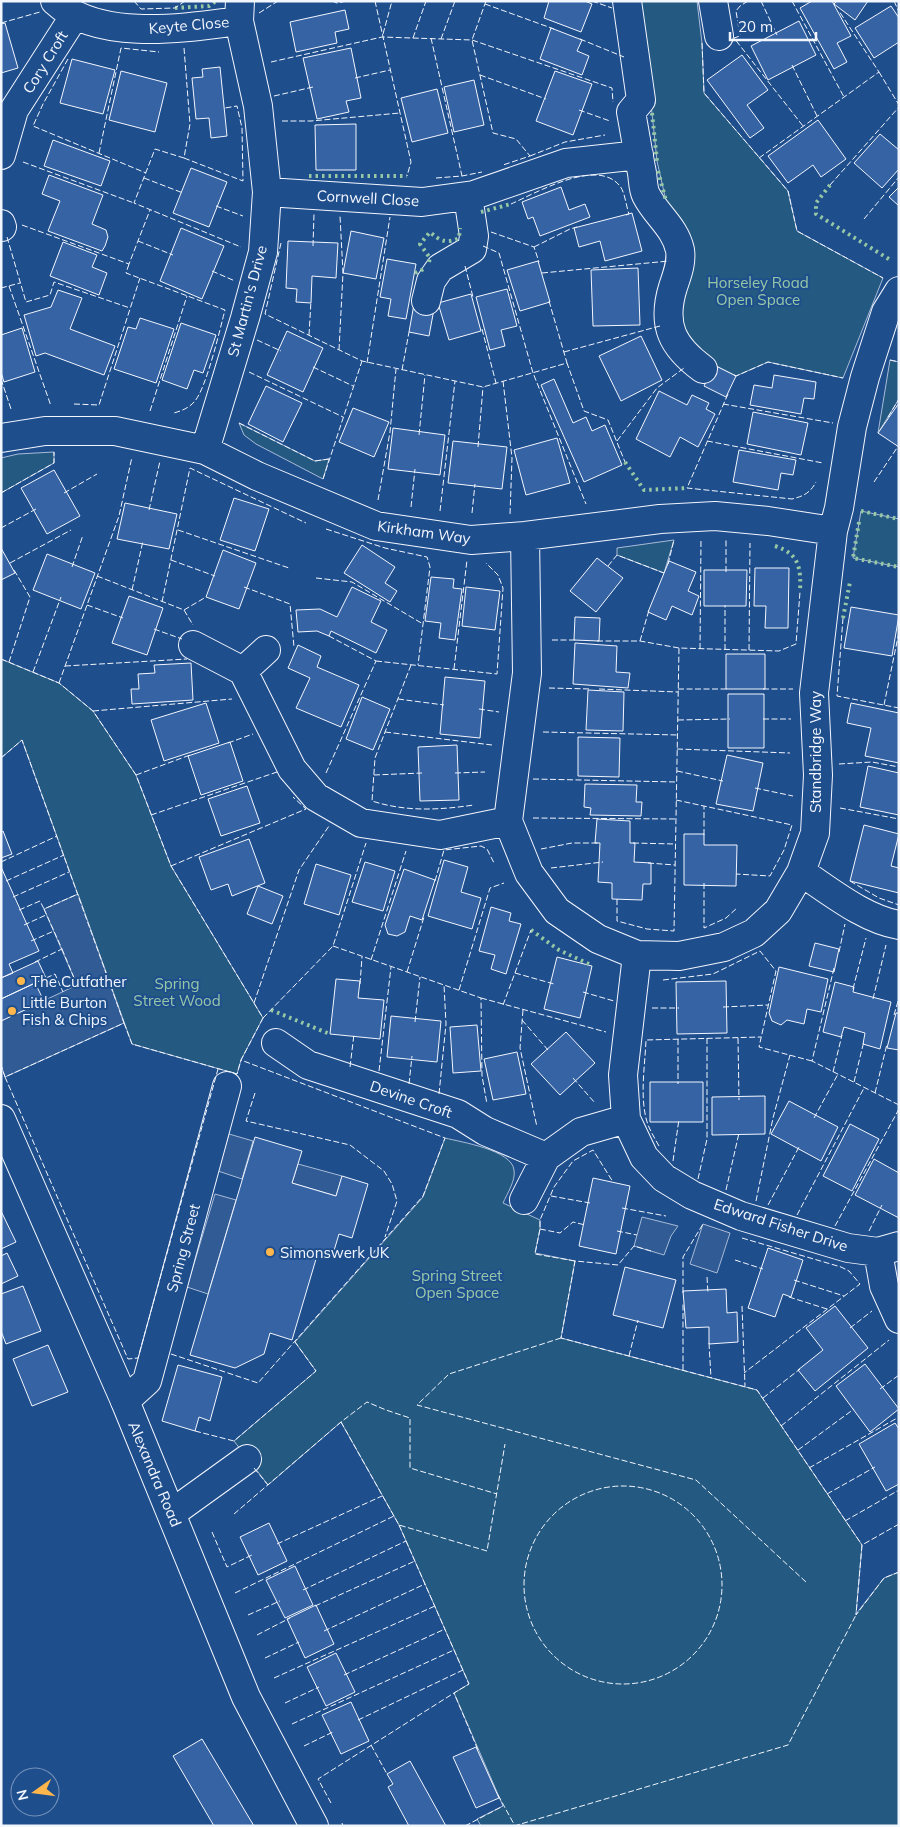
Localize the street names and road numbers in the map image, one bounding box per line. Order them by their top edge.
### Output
street label: Keyte Close [148,12,230,38]
street label: Cory Croft [18,27,72,97]
street label: Cornwell Close [316,186,420,210]
street label: St Martin's Drive [223,243,271,359]
street label: Kirkham Way [376,516,472,548]
street label: Standbridge Way [806,691,825,813]
street label: Devine Croft [367,1076,455,1122]
street label: Edward Fisher Drive [712,1194,850,1256]
street label: Spring Street [162,1202,204,1294]
street label: Alexandra Road [124,1419,186,1529]

